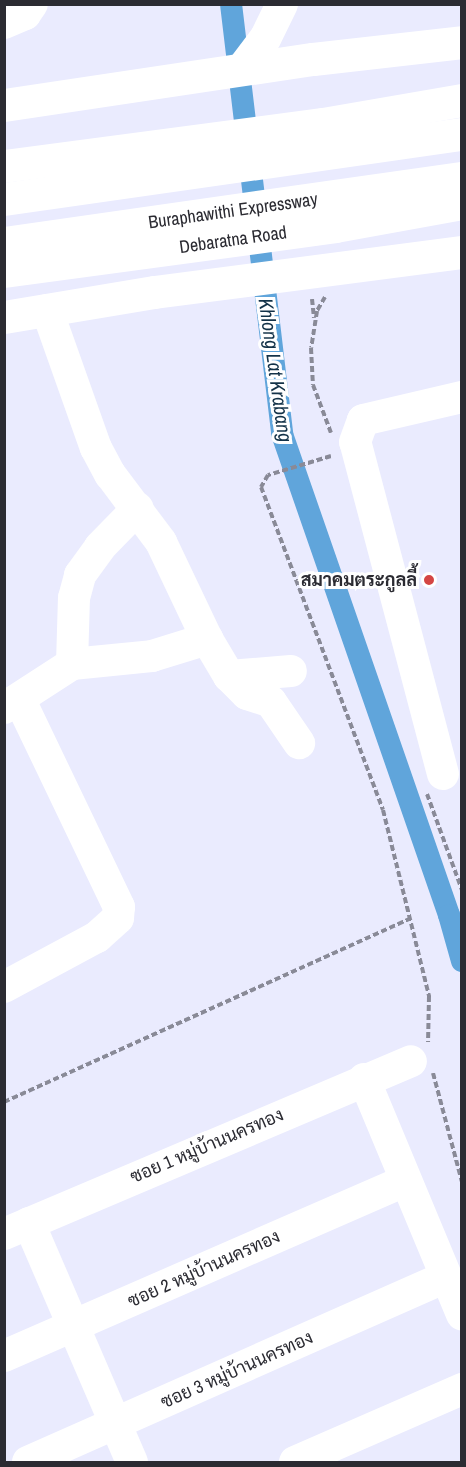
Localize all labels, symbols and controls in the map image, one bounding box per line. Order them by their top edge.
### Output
street label: Buraphawithi Expressway [147,188,319,234]
street label: Debaratna Road [178,222,288,258]
water label: Khlong Lat Krabang [254,297,298,443]
place label: สมาคมตระกูลลี้ [301,569,417,591]
marker: สมาคมตระกูลลี้ [422,573,436,587]
street label: ซอย 1 หมู่บ้านนครทอง [127,1104,287,1188]
street label: ซอย 2 หมู่บ้านนครทอง [125,1226,283,1312]
street label: ซอย 3 หมู่บ้านนครทอง [158,1327,316,1413]

